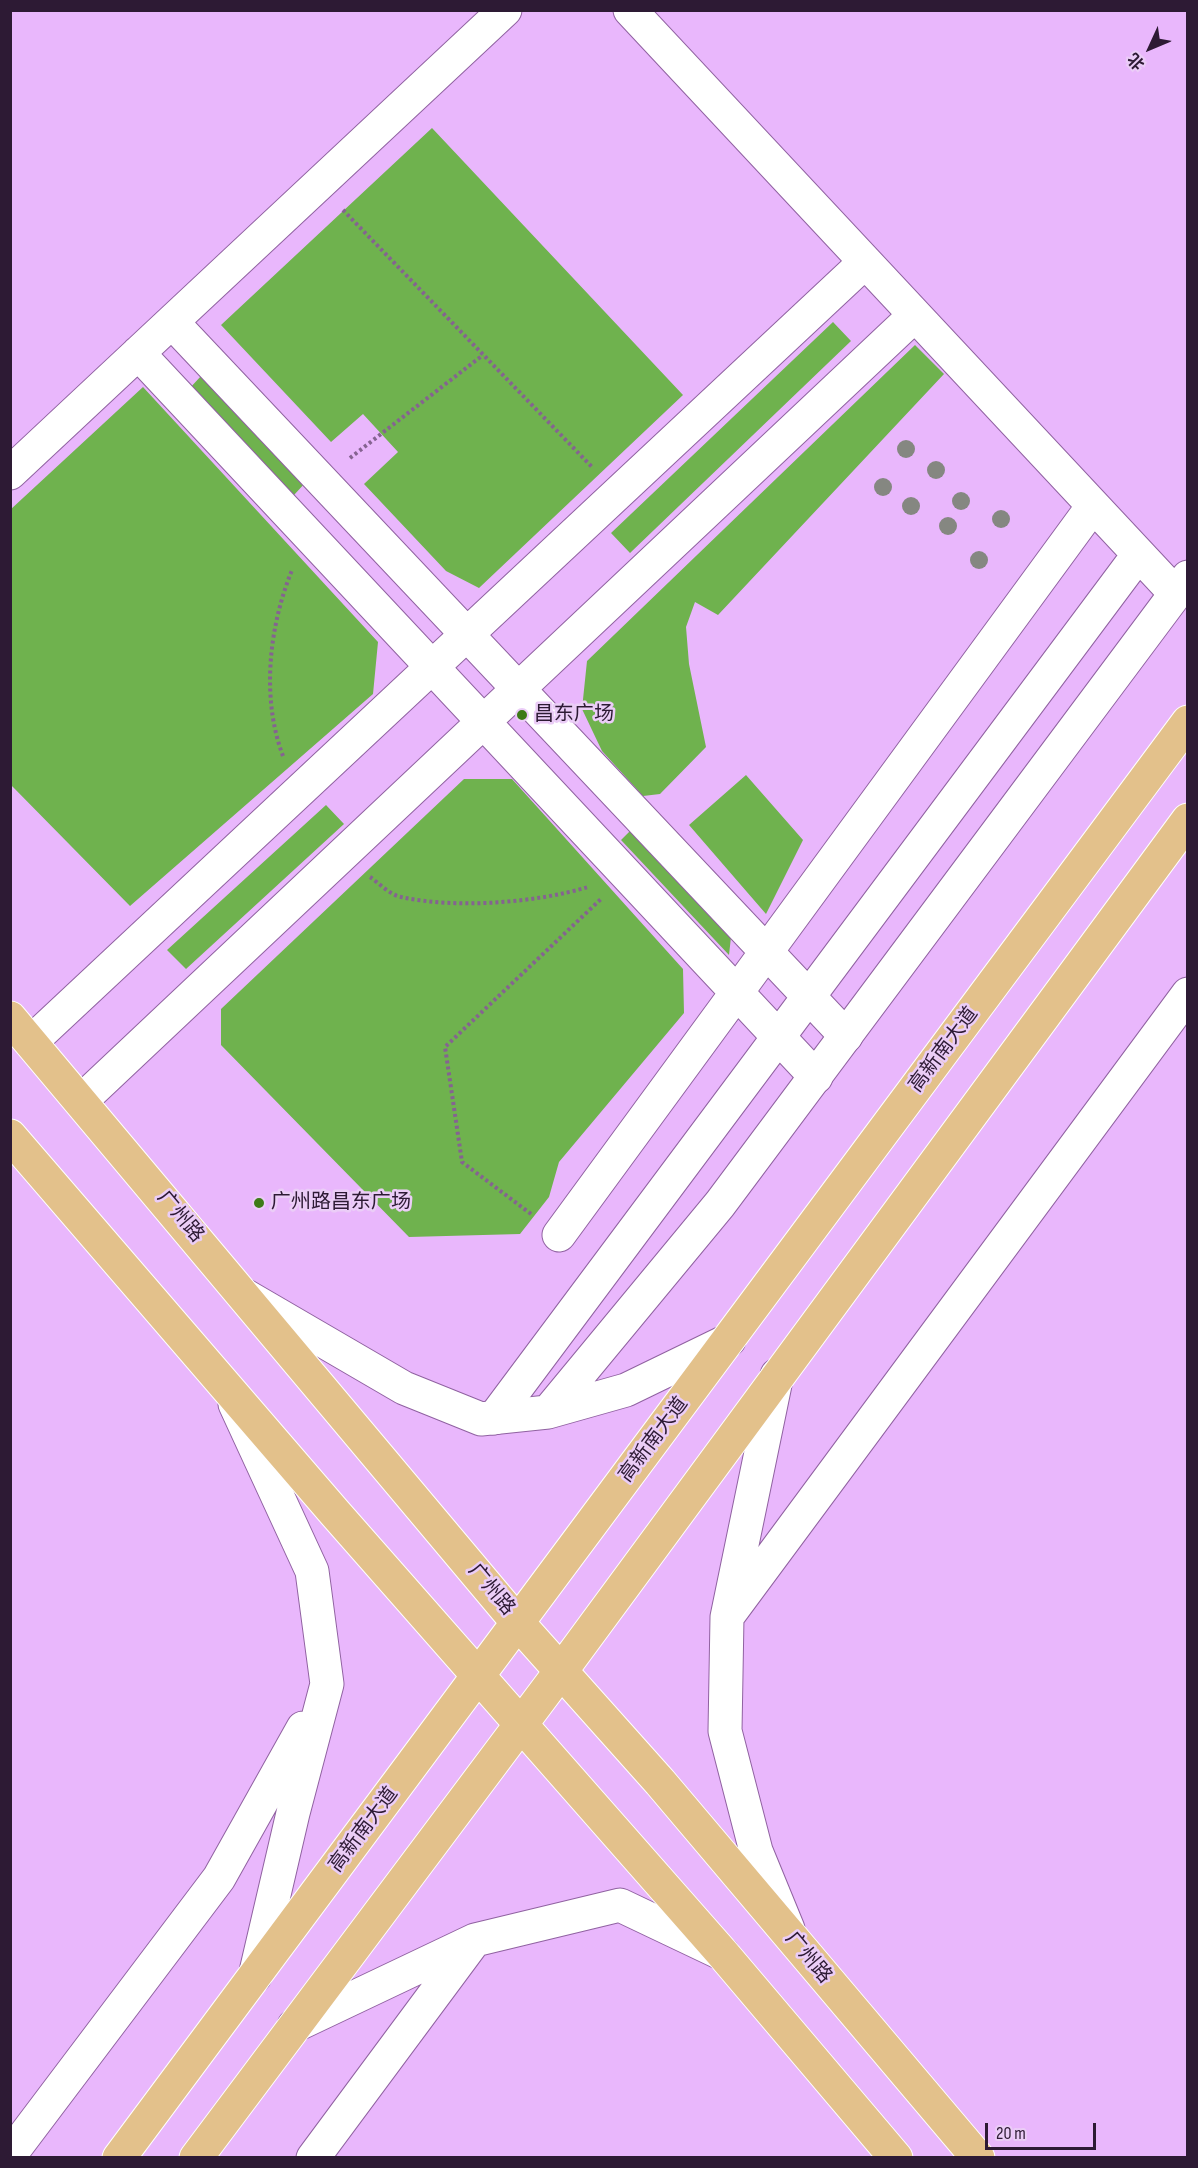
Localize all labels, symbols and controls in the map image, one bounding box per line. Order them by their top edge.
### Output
north arrow [1120,18,1180,78]
text: 北 [1124,48,1149,73]
place label: 昌东广场 [534,703,614,727]
marker: 昌东广场 [515,708,529,722]
street label: 高新南大道 [904,1003,984,1097]
street label: 广州路 [152,1186,208,1248]
place label: 广州路昌东广场 [271,1191,411,1215]
marker: 广州路昌东广场 [252,1196,266,1210]
street label: 高新南大道 [614,1393,694,1487]
street label: 广州路 [463,1559,519,1621]
street label: 高新南大道 [324,1783,404,1877]
street label: 广州路 [780,1927,836,1989]
scale bar [988,2111,1099,2149]
text: 20 m [996,2123,1026,2144]

